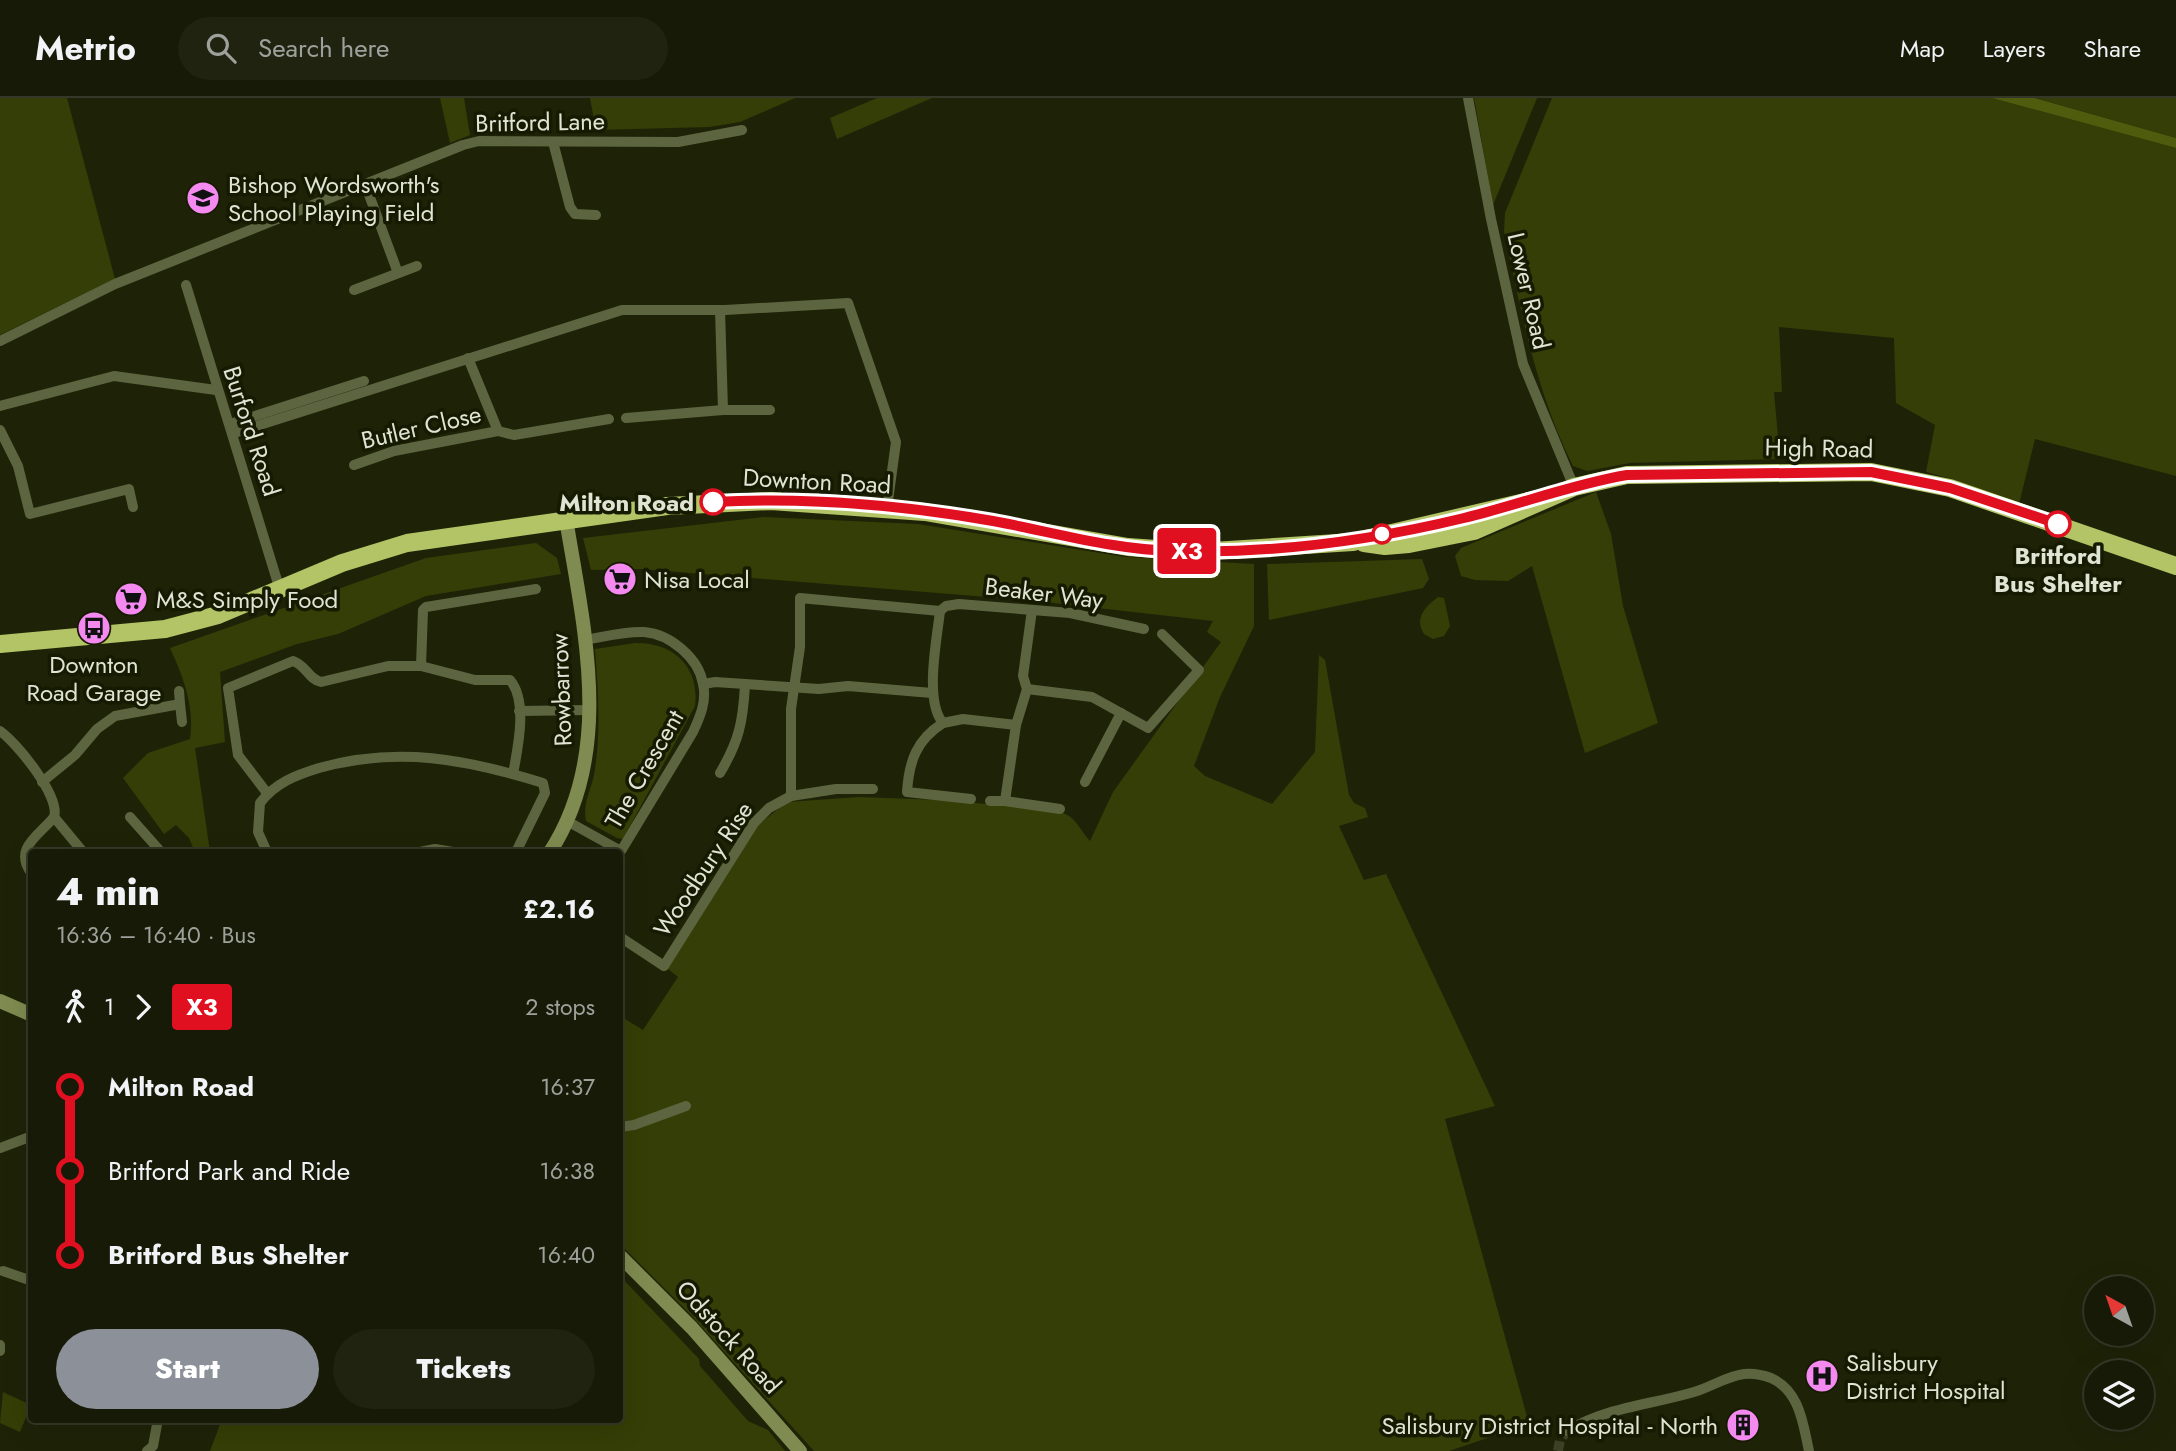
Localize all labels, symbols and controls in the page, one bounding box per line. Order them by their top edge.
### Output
search box [178,17,668,80]
text: Metrio [35,25,136,72]
icon: search [202,29,240,67]
text: Search here [258,29,389,67]
text: Map [1900,31,1945,66]
text: Layers [1983,31,2045,66]
text: Share [2083,31,2141,66]
street label: Britford Lane [475,103,605,141]
place label: Bishop Wordsworth's School Playing Field [228,167,439,230]
school or university icon: Bishop Wordsworth's School Playing Field [184,179,222,217]
street label: Lower Road [1499,229,1559,353]
street label: Burford Road [214,361,290,501]
street label: Butler Close [358,396,484,458]
street label: High Road [1764,430,1874,466]
street label: Downton Road [742,460,892,502]
place label: Milton Road [559,485,694,520]
marker: Milton Road [700,489,726,515]
marker: Britford Bus Shelter [2045,511,2071,537]
unlabelled marker [1372,524,1392,544]
line badge: X3 [1156,528,1218,574]
text: X3 [1171,533,1203,568]
place label: Britford Bus Shelter [1994,538,2122,601]
supermarket icon: Nisa Local [601,560,639,598]
place label: Nisa Local [644,562,750,597]
street label: Beaker Way [983,568,1105,618]
supermarket icon: M&S Simply Food [112,580,150,618]
place label: M&S Simply Food [156,582,338,617]
bus stop icon: Downton Road Garage [75,609,113,647]
street label: Rowbarrow [542,632,580,747]
place label: Downton Road Garage [27,647,161,710]
street label: The Crescent [596,703,692,835]
street label: Woodbury Rise [645,794,761,944]
text: 4 min [56,864,160,919]
text: £2.16 [523,890,595,928]
text: 16:36 – 16:40 · Bus [56,918,256,952]
icon: walk [56,988,94,1026]
icon: forward [124,988,162,1026]
text: X3 [186,989,218,1024]
text: 1 [104,990,114,1024]
text: 2 stops [525,990,595,1024]
text: Milton Road [108,1068,254,1106]
text: 16:37 [540,1070,595,1104]
text: Britford Park and Ride [108,1152,350,1190]
text: 16:38 [539,1154,595,1188]
text: Britford Bus Shelter [108,1236,349,1274]
text: 16:40 [537,1238,595,1272]
street label: Odstock Road [668,1272,790,1402]
north arrow [2084,1276,2154,1346]
map controls [2084,1276,2154,1430]
button: Start [56,1329,319,1409]
button: Tickets [333,1329,595,1409]
place label: Salisbury District Hospital [1846,1345,2006,1408]
hospital icon: Salisbury District Hospital [1803,1357,1841,1395]
button: layers [2084,1360,2154,1430]
building icon: Salisbury District Hospital - North [1724,1406,1762,1444]
place label: Salisbury District Hospital - North [1382,1408,1718,1443]

